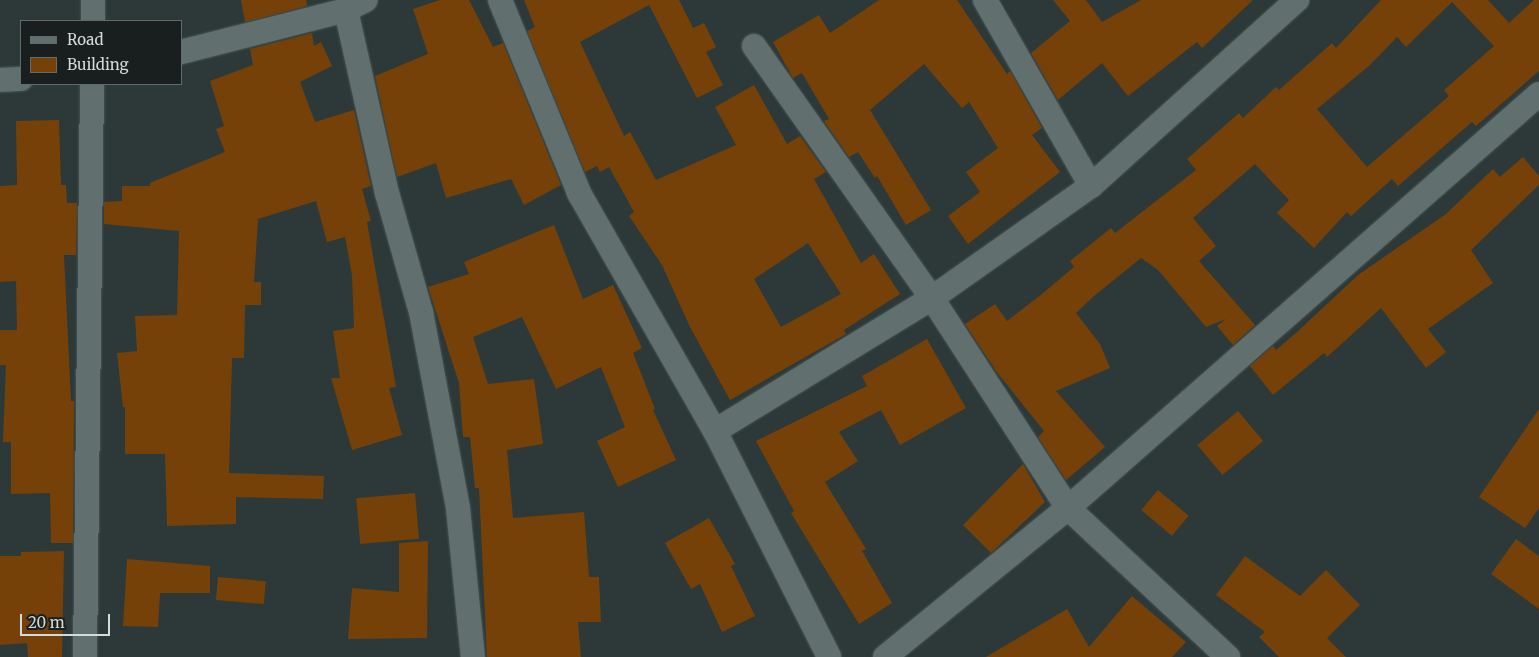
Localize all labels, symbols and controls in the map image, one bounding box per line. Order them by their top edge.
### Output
legend [20,20,182,85]
text: Road [67,30,103,49]
text: Building [67,55,129,74]
scale bar [22,604,112,636]
text: 20 m [28,613,65,632]

